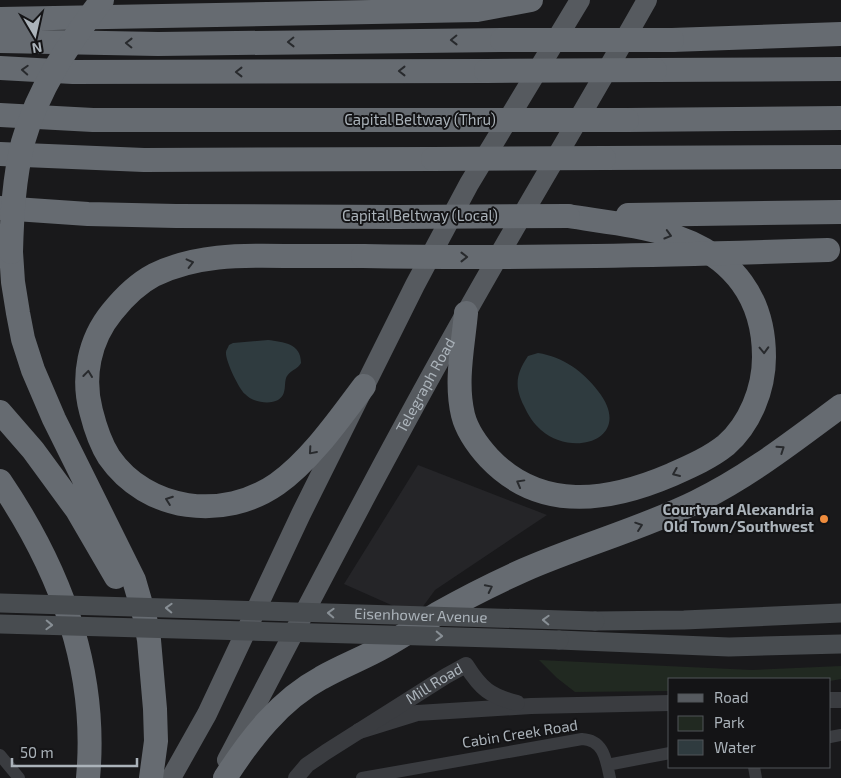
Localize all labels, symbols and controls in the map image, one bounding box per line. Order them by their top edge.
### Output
north arrow [10,10,60,60]
one-way arrow [449,35,457,45]
one-way arrow [287,37,294,47]
one-way arrow [124,38,132,48]
text: N [31,39,43,58]
one-way arrow [20,64,28,75]
one-way arrow [398,66,406,76]
one-way arrow [235,67,243,77]
street label: Capital Beltway (Thru) [344,110,496,128]
street label: Capital Beltway (Local) [342,206,498,224]
one-way arrow [663,229,671,239]
one-way arrow [461,252,469,262]
one-way arrow [186,258,195,269]
street label: Telegraph Road [392,334,458,436]
one-way arrow [758,346,769,354]
one-way arrow [82,369,92,378]
one-way arrow [309,445,318,454]
one-way arrow [775,446,785,455]
one-way arrow [672,467,681,477]
one-way arrow [517,479,526,489]
one-way arrow [165,496,174,506]
place label: Courtyard Alexandria Old Town/Southwest [663,500,814,535]
marker: Courtyard Alexandria Old Town/Southwest [818,513,830,525]
one-way arrow [634,522,642,532]
one-way arrow [483,584,492,594]
one-way arrow [164,603,172,613]
street label: Eisenhower Avenue [354,604,488,626]
one-way arrow [327,608,334,618]
one-way arrow [542,614,550,625]
one-way arrow [45,620,53,630]
one-way arrow [435,631,443,641]
street label: Mill Road [402,659,465,707]
legend [668,678,831,768]
text: Road [714,688,749,706]
text: Park [714,713,745,731]
street label: Cabin Creek Road [461,715,579,751]
scale bar [12,736,138,768]
text: Water [714,738,756,756]
text: 50 m [20,743,54,761]

